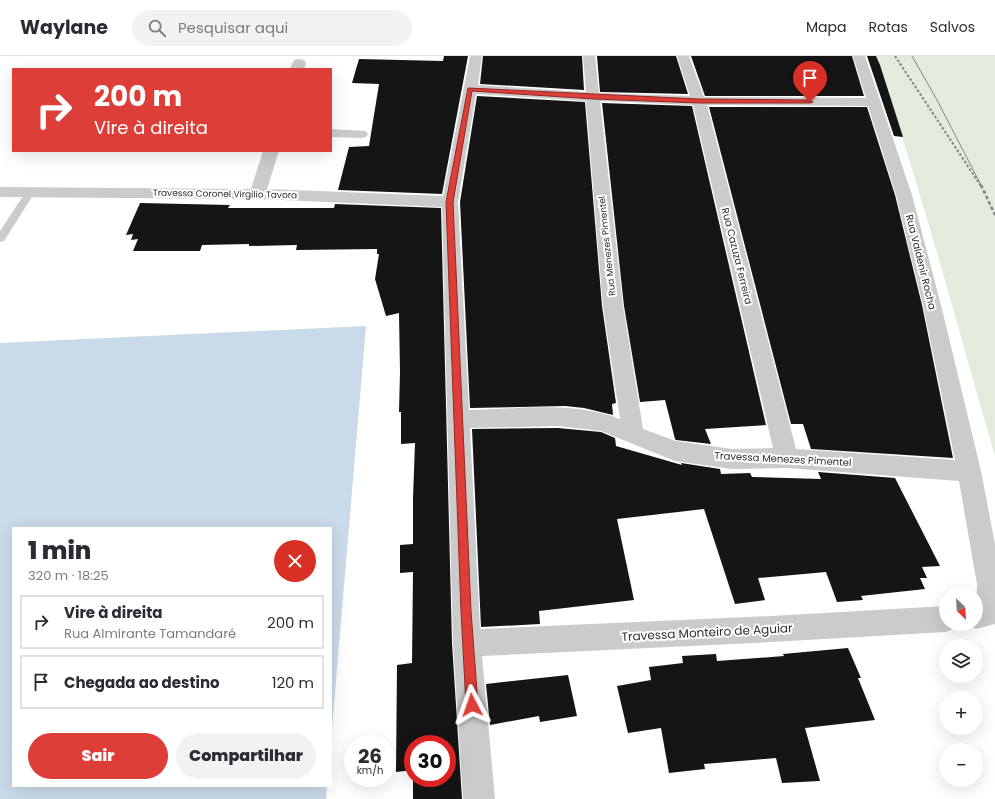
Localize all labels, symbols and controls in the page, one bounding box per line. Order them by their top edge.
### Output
search box [132,10,412,46]
text: Waylane [20,14,108,41]
icon: search [146,17,168,39]
text: Pesquisar aqui [178,17,288,38]
text: Mapa [806,17,846,37]
text: Rotas [868,17,908,37]
text: Salvos [930,17,975,37]
pin [793,61,827,102]
icon: arrive [799,67,821,89]
text: 200 m [94,77,182,116]
icon: right [28,84,80,136]
text: Vire à direita [94,115,208,140]
street label: Travessa Coronel Virgilio Tavora [153,187,297,201]
street label: Rua Menezes Pimentel [596,196,618,296]
street label: Rua Cazuza Ferreira [718,206,756,306]
street label: Rua Valdenir Rocha [902,213,940,311]
street label: Travessa Menezes Pimentel [714,448,852,470]
text: 1 min [28,534,91,567]
button: close [274,540,316,582]
text: 320 m · 18:25 [28,566,109,585]
north arrow [939,587,983,631]
map controls [939,587,983,787]
text: Vire à direita [64,602,163,623]
icon: right [30,611,52,633]
text: 200 m [267,612,314,633]
street label: Travessa Monteiro de Aguiar [621,619,793,645]
text: Rua Almirante Tamandaré [64,624,236,643]
button: layers [939,639,983,683]
icon: arrive [30,671,52,693]
text: Chegada ao destino [64,672,220,693]
text: 120 m [272,672,314,693]
position arrow [451,684,493,726]
button: + [939,691,983,735]
button: Sair [28,733,168,779]
button: Compartilhar [176,733,316,779]
speed limit sign: 30 [404,735,456,787]
text: 26 [358,742,382,770]
button: − [939,743,983,787]
text: km/h [357,763,383,778]

